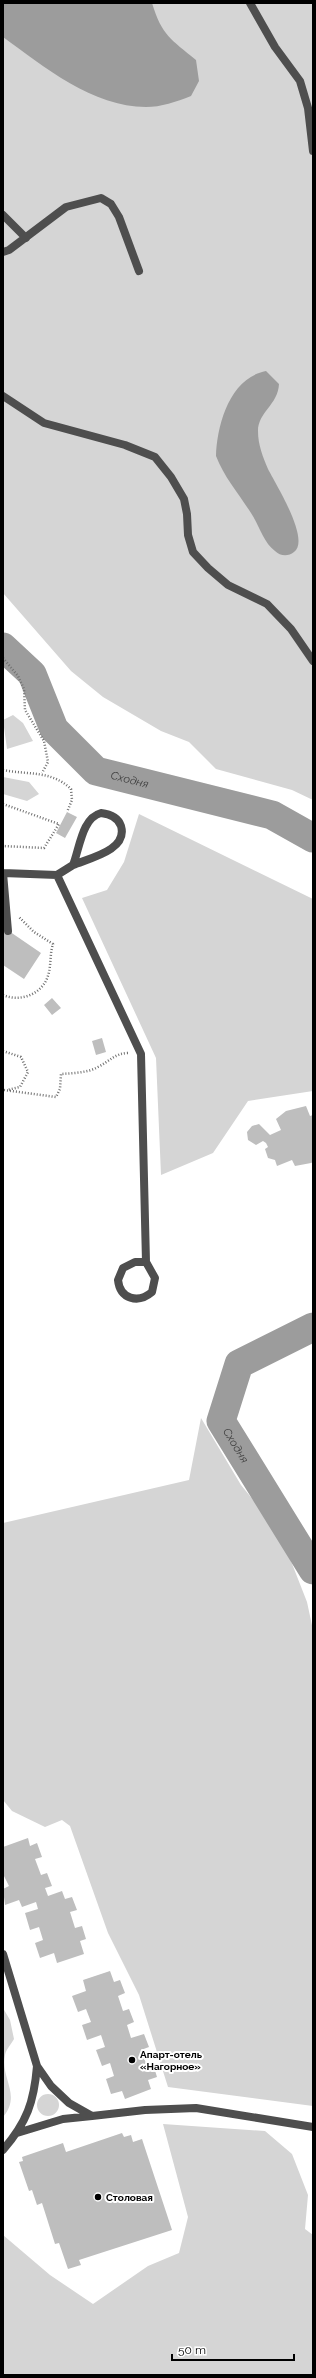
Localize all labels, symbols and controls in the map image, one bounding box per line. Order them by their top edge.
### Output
water label: Сходня [109,768,150,790]
water label: Сходня [220,1425,252,1465]
place label: Апарт-отель «Нагорное» [140,2049,203,2072]
marker: Апарт-отель «Нагорное» [127,2055,137,2065]
marker: Столовая [93,2192,103,2202]
place label: Столовая [106,2192,153,2203]
scale bar [172,2336,294,2362]
text: 50 m [178,2343,206,2357]

